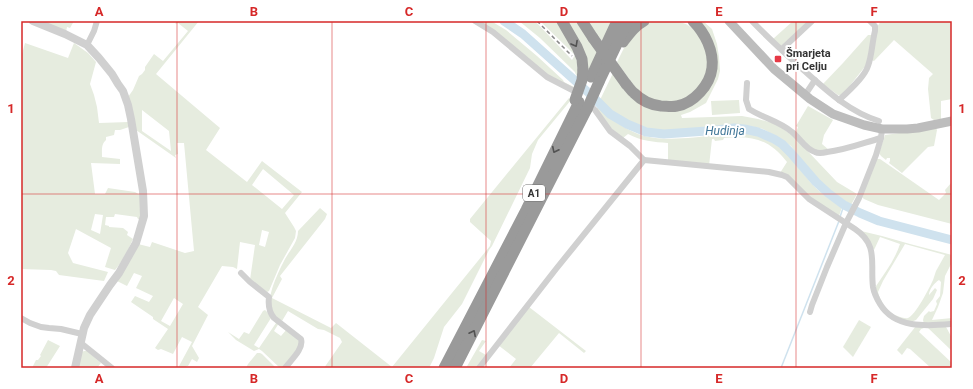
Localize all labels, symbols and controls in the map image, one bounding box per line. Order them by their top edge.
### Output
text: A [95,4,104,19]
text: B [250,4,258,19]
text: C [405,4,414,19]
text: D [560,4,568,19]
text: E [715,4,723,19]
text: F [870,4,878,19]
one-way arrow [571,40,578,47]
place label: Šmarjeta pri Celju [786,47,831,73]
marker: Šmarjeta pri Celju [773,54,783,64]
text: 1 [7,101,15,116]
text: 1 [958,101,966,116]
water label: Hudinja [705,124,745,138]
one-way arrow [552,146,560,153]
road number: A1 [523,185,545,201]
text: 2 [7,273,15,288]
text: 2 [958,273,966,288]
one-way arrow [468,330,476,338]
text: A [95,371,104,386]
text: B [250,371,258,386]
text: C [405,371,414,386]
text: D [560,371,568,386]
text: E [715,371,723,386]
text: F [870,371,878,386]

